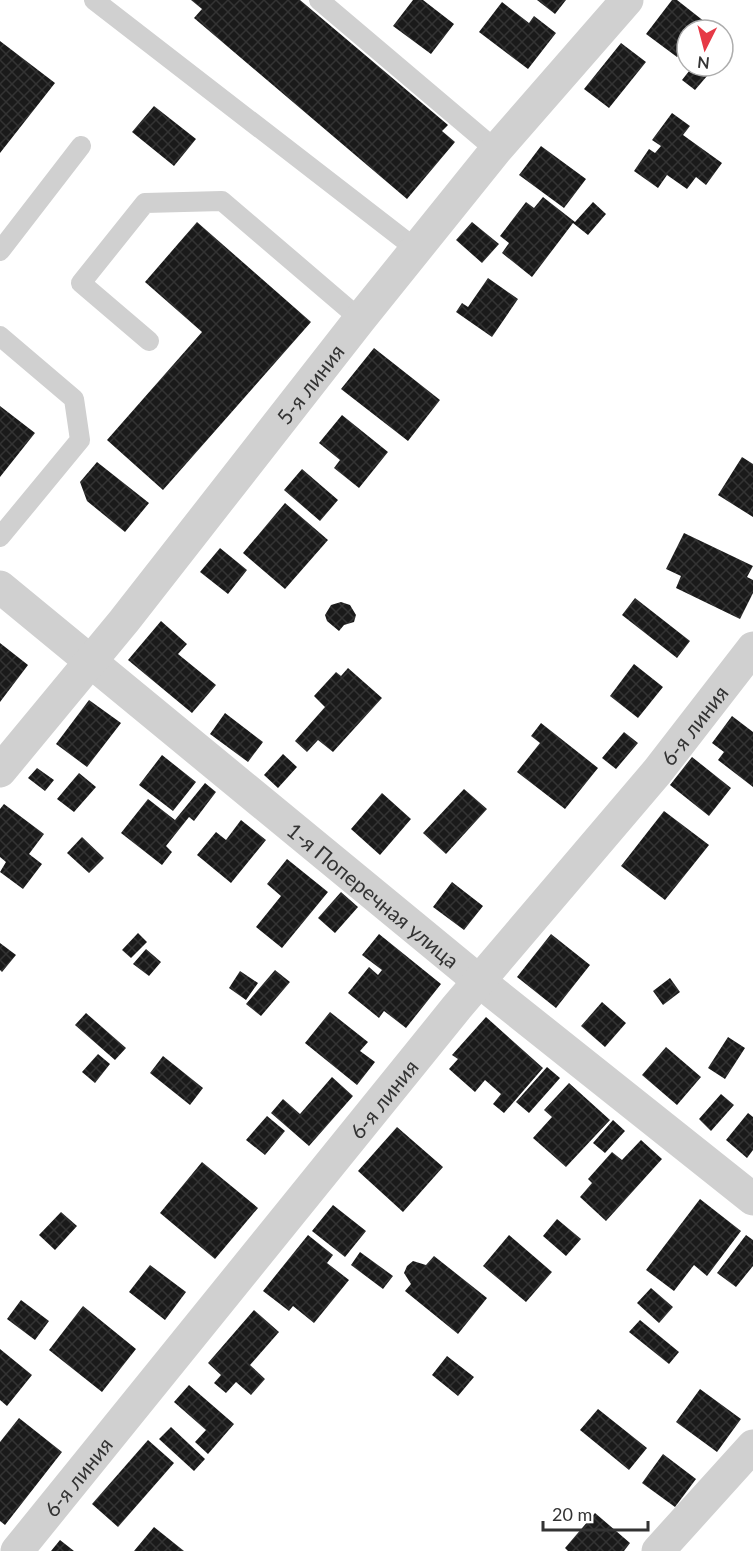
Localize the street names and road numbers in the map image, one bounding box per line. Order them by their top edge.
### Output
street label: 5-я линия [271,339,348,428]
street label: 6-я линия [655,680,732,770]
street label: 1-я Поперечная улица [283,817,465,972]
street label: 6-я линия [344,1054,422,1143]
street label: 6-я линия [38,1432,117,1521]

